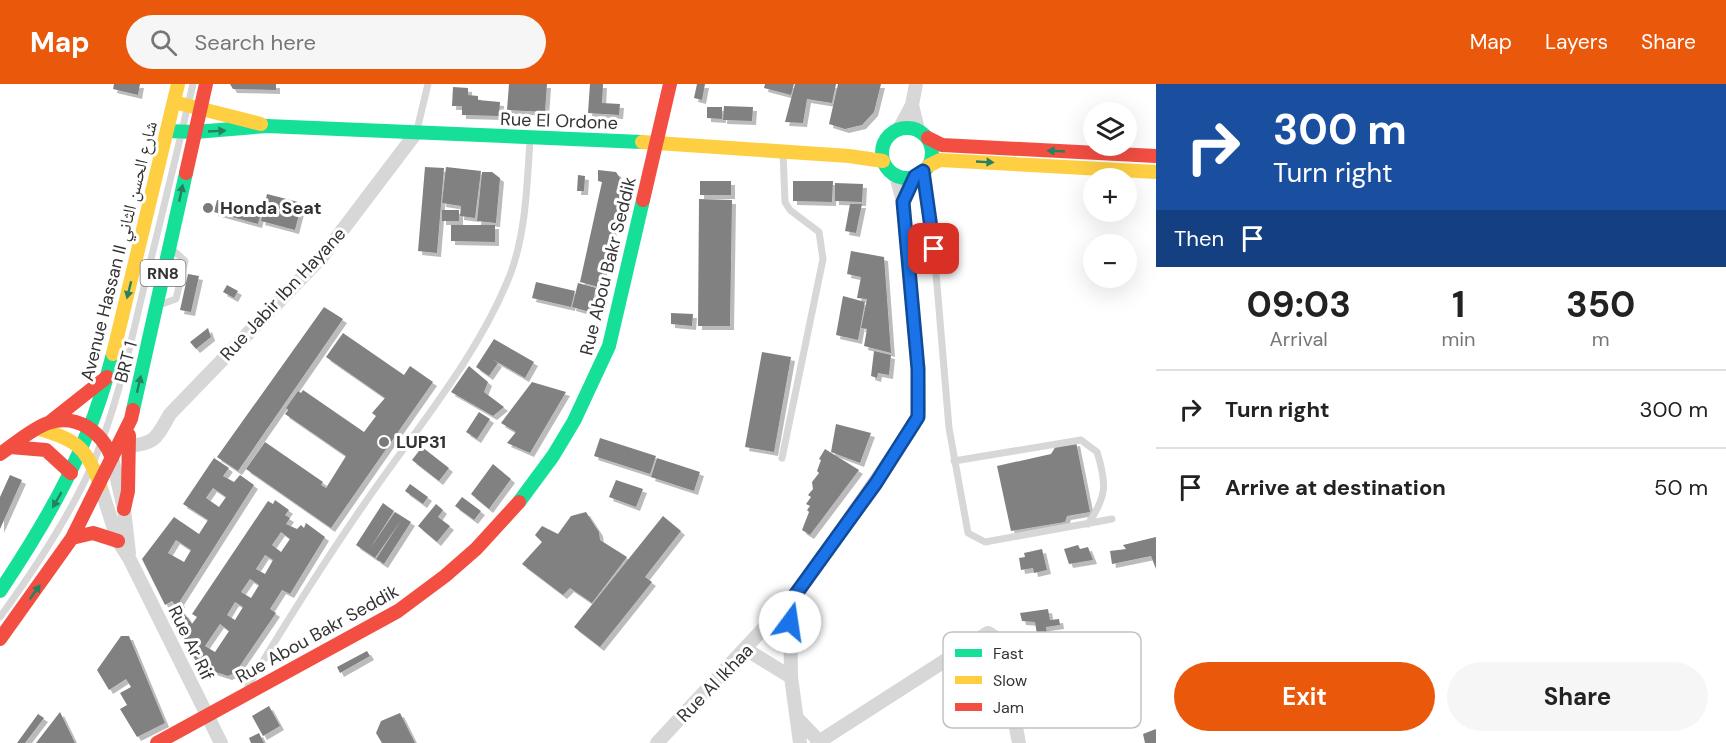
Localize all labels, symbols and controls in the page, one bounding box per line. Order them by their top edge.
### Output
search box [126,15,546,69]
text: Map [30,24,90,61]
icon: search [147,26,180,59]
text: Search here [195,28,316,57]
text: Map [1470,28,1512,56]
text: Layers [1545,28,1608,56]
text: Share [1641,28,1696,56]
map controls [1083,102,1137,288]
button: layers [1083,102,1137,156]
text: 300 m [1273,102,1407,157]
street label: Rue El Ordone [500,107,618,135]
icon: right [1174,108,1252,186]
street label: Avenue Hassan II شارع الحسن الثاني [75,119,165,384]
one-way arrow [208,126,227,135]
one-way arrow [1046,146,1065,156]
text: Turn right [1273,155,1393,190]
one-way arrow [975,158,994,167]
button: + [1083,168,1137,222]
street label: Rue Abou Bakr Seddik [574,174,642,358]
one-way arrow [177,184,186,203]
place label: Honda Seat [220,196,321,220]
marker: Honda Seat [201,201,215,215]
street label: Rue Jabir Ibn Hayane [215,222,351,366]
icon: arrive [1236,222,1269,255]
pin [908,223,959,274]
text: Then [1174,224,1224,253]
icon: arrive [917,232,950,265]
button: − [1083,234,1137,288]
road number: RN8 [140,260,186,286]
one-way arrow [123,281,133,299]
text: 09:03 [1247,281,1351,328]
text: 1 [1452,281,1465,328]
text: 350 [1566,281,1635,328]
text: Arrival [1270,326,1328,352]
text: min [1441,326,1476,352]
text: m [1592,326,1610,352]
street label: BRT 1 [109,339,143,385]
one-way arrow [134,374,144,393]
icon: right [1174,393,1207,426]
text: Turn right [1225,395,1330,424]
text: 300 m [1639,395,1708,424]
place label: LUP31 [396,430,446,454]
marker: LUP31 [377,435,391,449]
icon: arrive [1174,471,1207,504]
text: Arrive at destination [1225,473,1446,502]
text: 50 m [1654,473,1708,502]
one-way arrow [52,491,62,508]
street label: Rue Abou Bakr Seddik [231,579,403,689]
one-way arrow [29,584,41,600]
position arrow [758,590,822,654]
street label: Rue Ar Rif [163,602,219,684]
legend [943,632,1141,728]
street label: Rue Al Ikhaa [672,639,758,727]
text: Fast [993,643,1024,664]
button: Exit [1174,662,1435,731]
button: Share [1447,662,1708,731]
text: Slow [993,670,1027,691]
text: Jam [993,697,1024,718]

